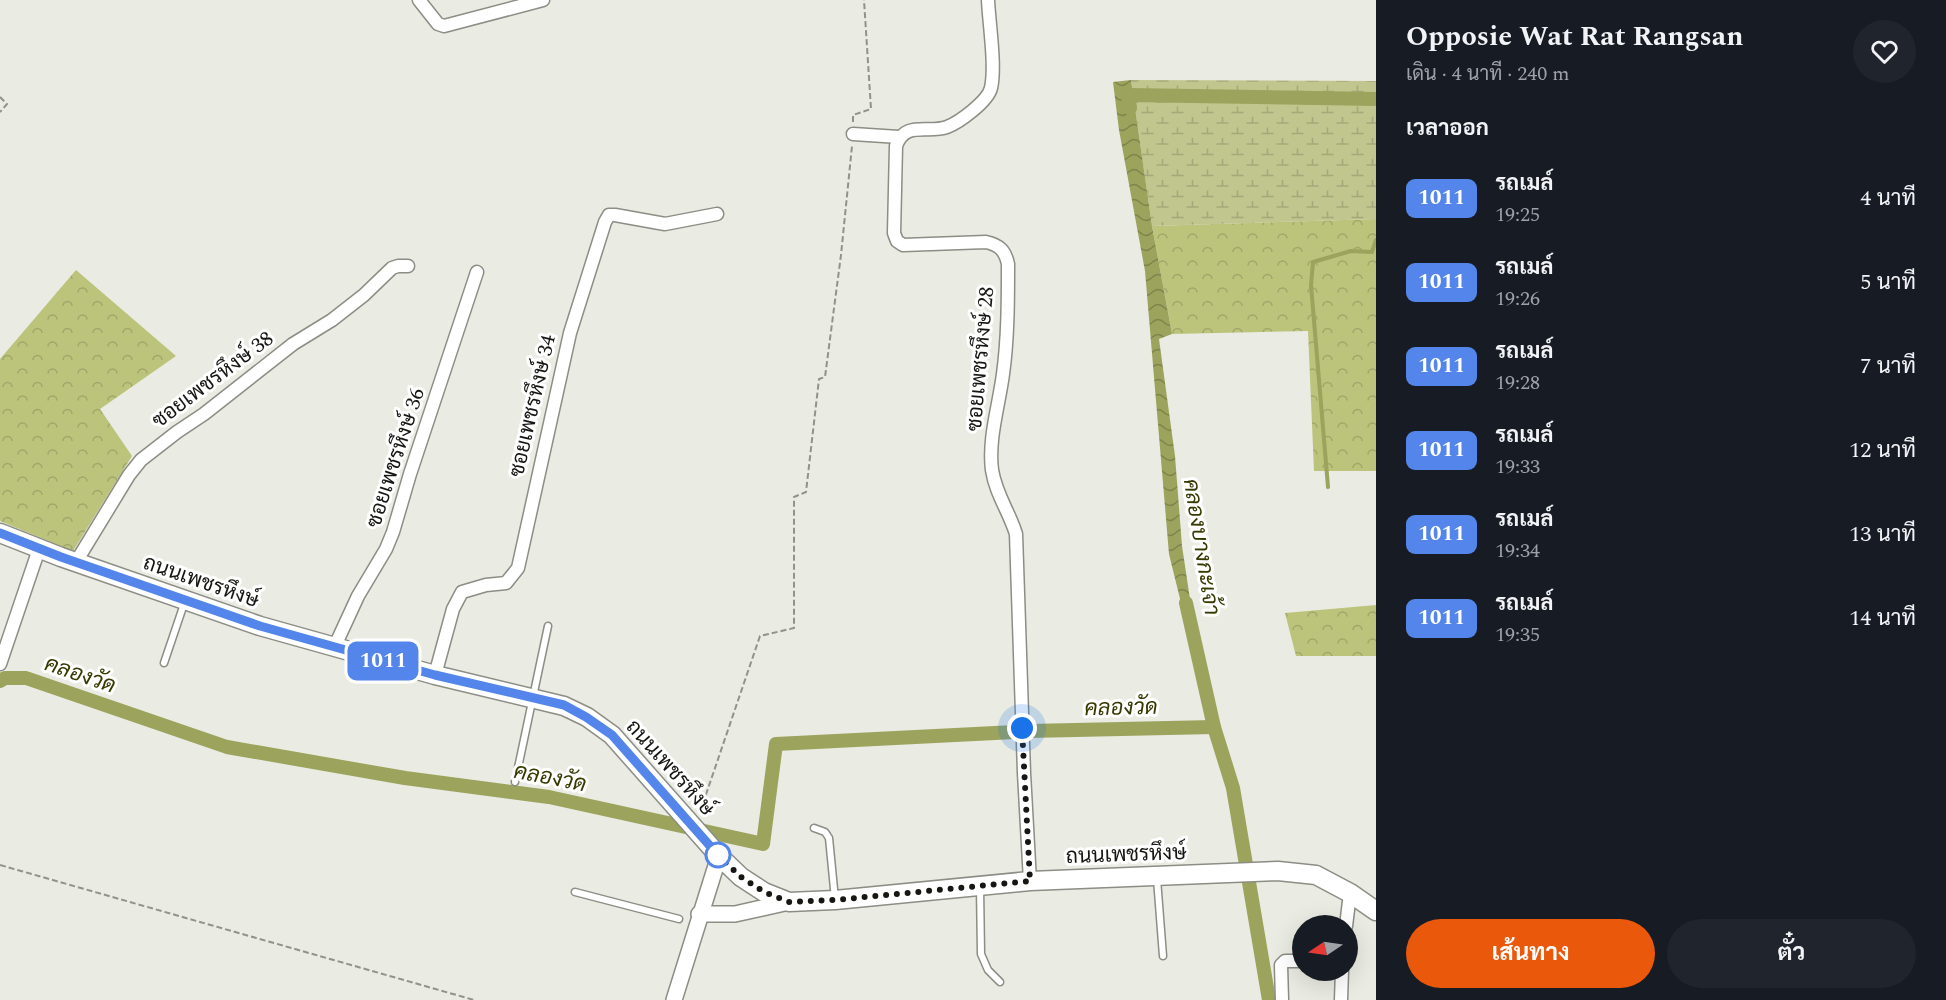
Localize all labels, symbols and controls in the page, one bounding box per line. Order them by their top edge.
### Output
text: Opposie Wat Rat Rangsan [1406,15,1744,58]
button: heart [1853,20,1916,83]
text: เดิน · 4 นาที · 240 m [1406,59,1570,89]
text: เวลาออก [1406,112,1489,145]
text: รถเมล์ [1495,167,1553,200]
text: 1011 [1418,182,1465,214]
text: 4 นาที [1860,182,1916,215]
text: 19:25 [1495,200,1540,230]
text: รถเมล์ [1495,251,1553,284]
text: 1011 [1418,266,1465,298]
text: 5 นาที [1860,266,1916,299]
text: 19:26 [1495,284,1540,314]
street label: ซอยเพชรหึงษ์ 28 [959,285,1003,433]
street label: ซอยเพชรหึงษ์ 38 [145,324,281,436]
street label: ซอยเพชรหึงษ์ 34 [501,331,565,480]
text: รถเมล์ [1495,335,1553,368]
text: 1011 [1418,350,1465,382]
text: 7 นาที [1860,350,1916,383]
text: 19:28 [1495,368,1540,398]
street label: ซอยเพชรหึงษ์ 36 [358,384,434,532]
text: รถเมล์ [1495,419,1553,452]
text: 1011 [1418,434,1465,466]
text: 12 นาที [1849,434,1916,467]
text: 19:33 [1495,452,1540,482]
water label: คลองบางกะเจ้า [1174,476,1228,618]
text: รถเมล์ [1495,503,1553,536]
text: 1011 [1418,518,1465,550]
text: 13 นาที [1849,518,1916,551]
text: 19:34 [1495,536,1540,566]
street label: ถนนเพชรหึงษ์ [139,547,264,617]
text: รถเมล์ [1495,587,1553,620]
text: 1011 [1418,602,1465,634]
text: 14 นาที [1849,602,1916,635]
text: 19:35 [1495,620,1540,650]
line badge: 1011 [341,642,425,680]
text: 1011 [359,645,407,677]
water label: คลองวัด [40,647,120,703]
water label: คลองวัด [1084,691,1158,725]
street label: ถนนเพชรหึงษ์ [618,712,723,824]
your location [1007,713,1037,743]
water label: คลองวัด [511,755,589,801]
street label: ถนนเพชรหึงษ์ [1065,837,1188,873]
unlabelled marker [705,842,731,868]
north arrow [1292,915,1358,981]
map controls [1292,915,1358,981]
button: เส้นทาง [1406,919,1655,988]
button: ตั๋ว [1667,919,1916,988]

